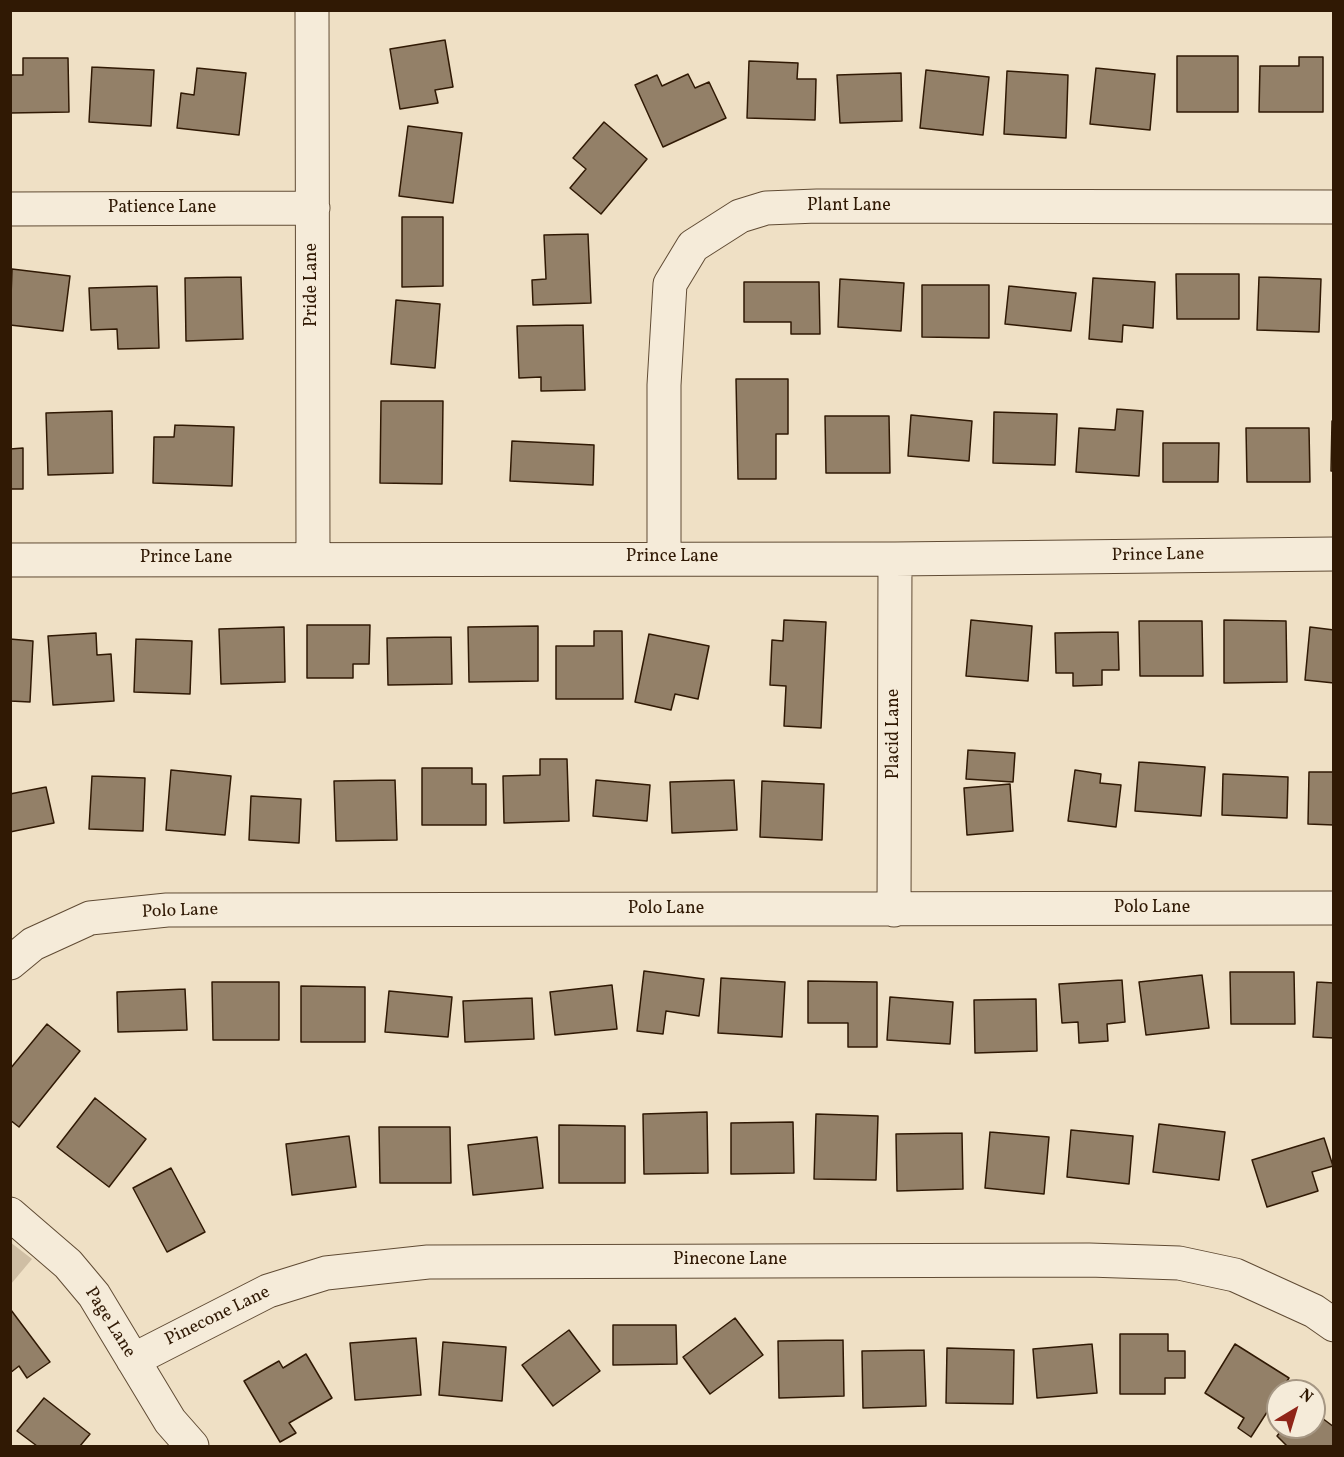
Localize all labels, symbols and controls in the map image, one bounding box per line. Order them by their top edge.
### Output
street label: Plant Lane [807,196,891,218]
street label: Patience Lane [108,198,216,220]
street label: Pride Lane [302,243,324,327]
street label: Prince Lane [1111,544,1205,568]
street label: Prince Lane [626,547,718,569]
street label: Prince Lane [140,548,232,570]
street label: Placid Lane [884,689,906,779]
street label: Polo Lane [1114,898,1190,920]
street label: Polo Lane [628,899,704,921]
street label: Polo Lane [141,900,219,924]
street label: Pinecone Lane [673,1250,787,1272]
street label: Pinecone Lane [162,1282,274,1352]
street label: Page Lane [79,1284,139,1362]
north arrow [1266,1379,1326,1439]
text: N [1294,1384,1317,1409]

